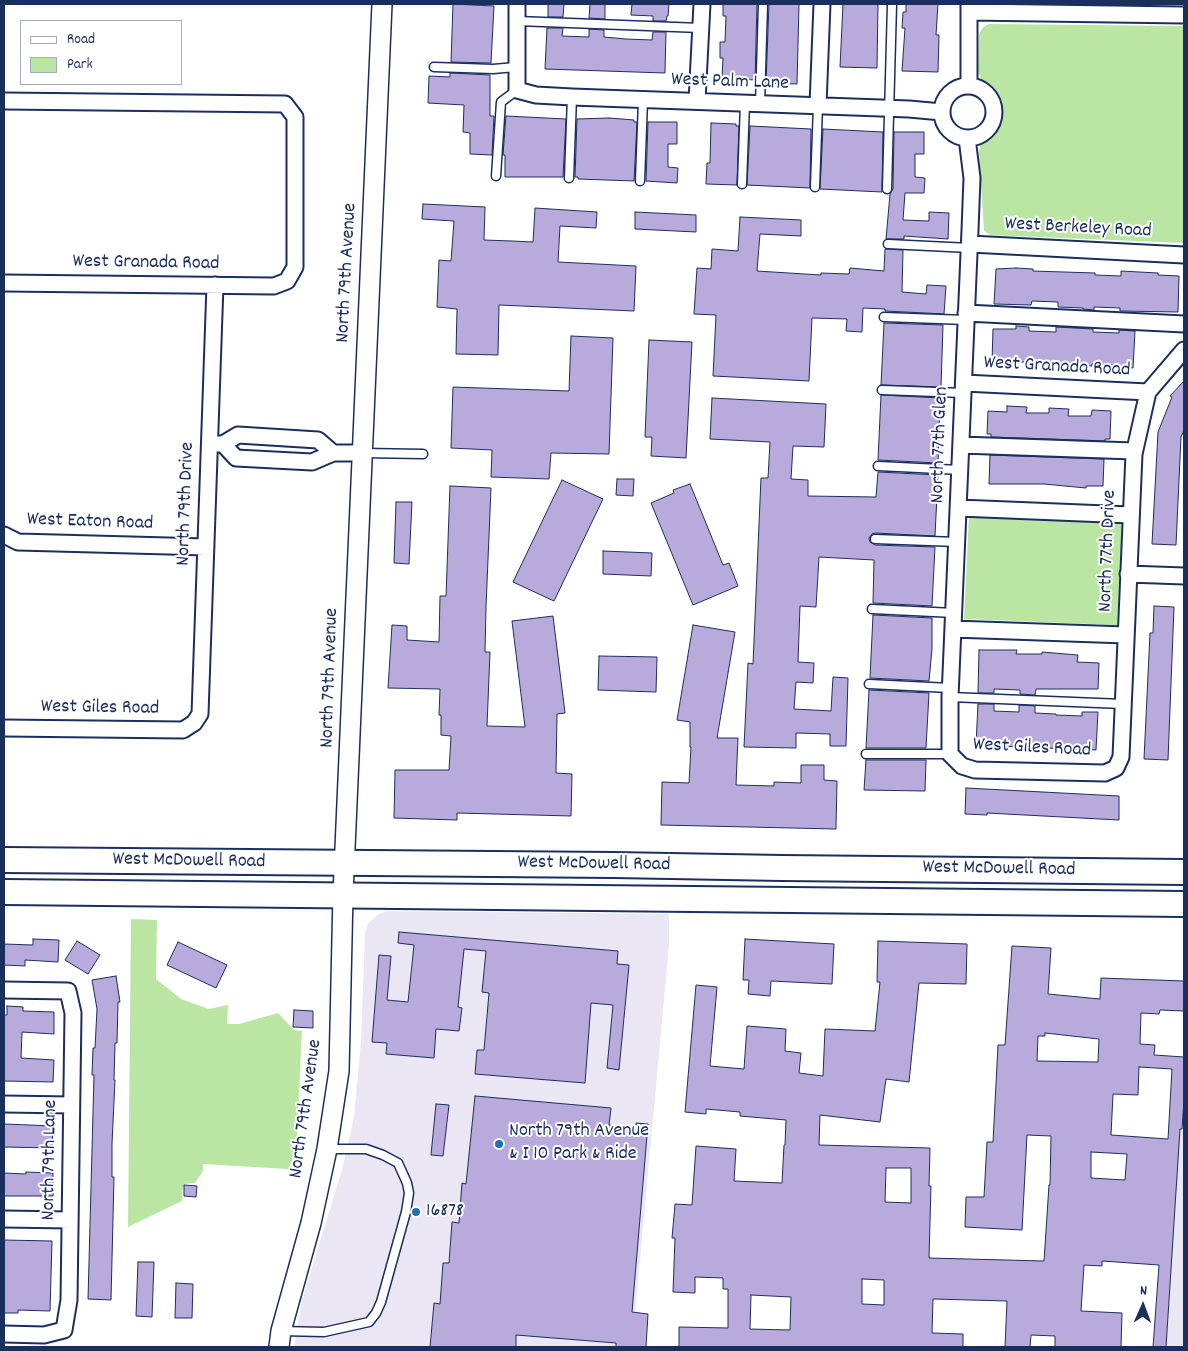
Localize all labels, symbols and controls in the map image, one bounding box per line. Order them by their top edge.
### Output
legend [20,20,182,85]
text: Road [67,29,95,51]
text: Park [67,54,93,76]
street label: West Palm Lane [671,69,789,97]
street label: North 79th Avenue [332,202,364,344]
street label: West Berkeley Road [1004,213,1152,245]
street label: West Granada Road [72,251,220,277]
street label: West Granada Road [983,352,1131,384]
street label: North 77th Glen [927,386,955,504]
street label: North 79th Drive [173,442,201,566]
street label: North 77th Drive [1095,489,1123,613]
street label: West Eaton Road [26,509,154,537]
street label: North 79th Avenue [317,608,345,748]
street label: West Giles Road [41,696,159,722]
street label: West Giles Road [972,734,1092,764]
street label: West McDowell Road [112,849,266,875]
street label: West McDowell Road [517,852,671,878]
street label: West McDowell Road [922,857,1076,883]
street label: North 79th Avenue [285,1038,329,1180]
street label: North 79th Lane [38,1099,64,1221]
place label: North 79th Avenue & I 10 Park & Ride [509,1120,649,1167]
marker: North 79th Avenue & I 10 Park & Ride [493,1138,505,1150]
place label: 16878 [426,1200,464,1224]
marker: 16878 [410,1206,422,1218]
north arrow [1118,1281,1168,1331]
text: N [1140,1281,1147,1301]

